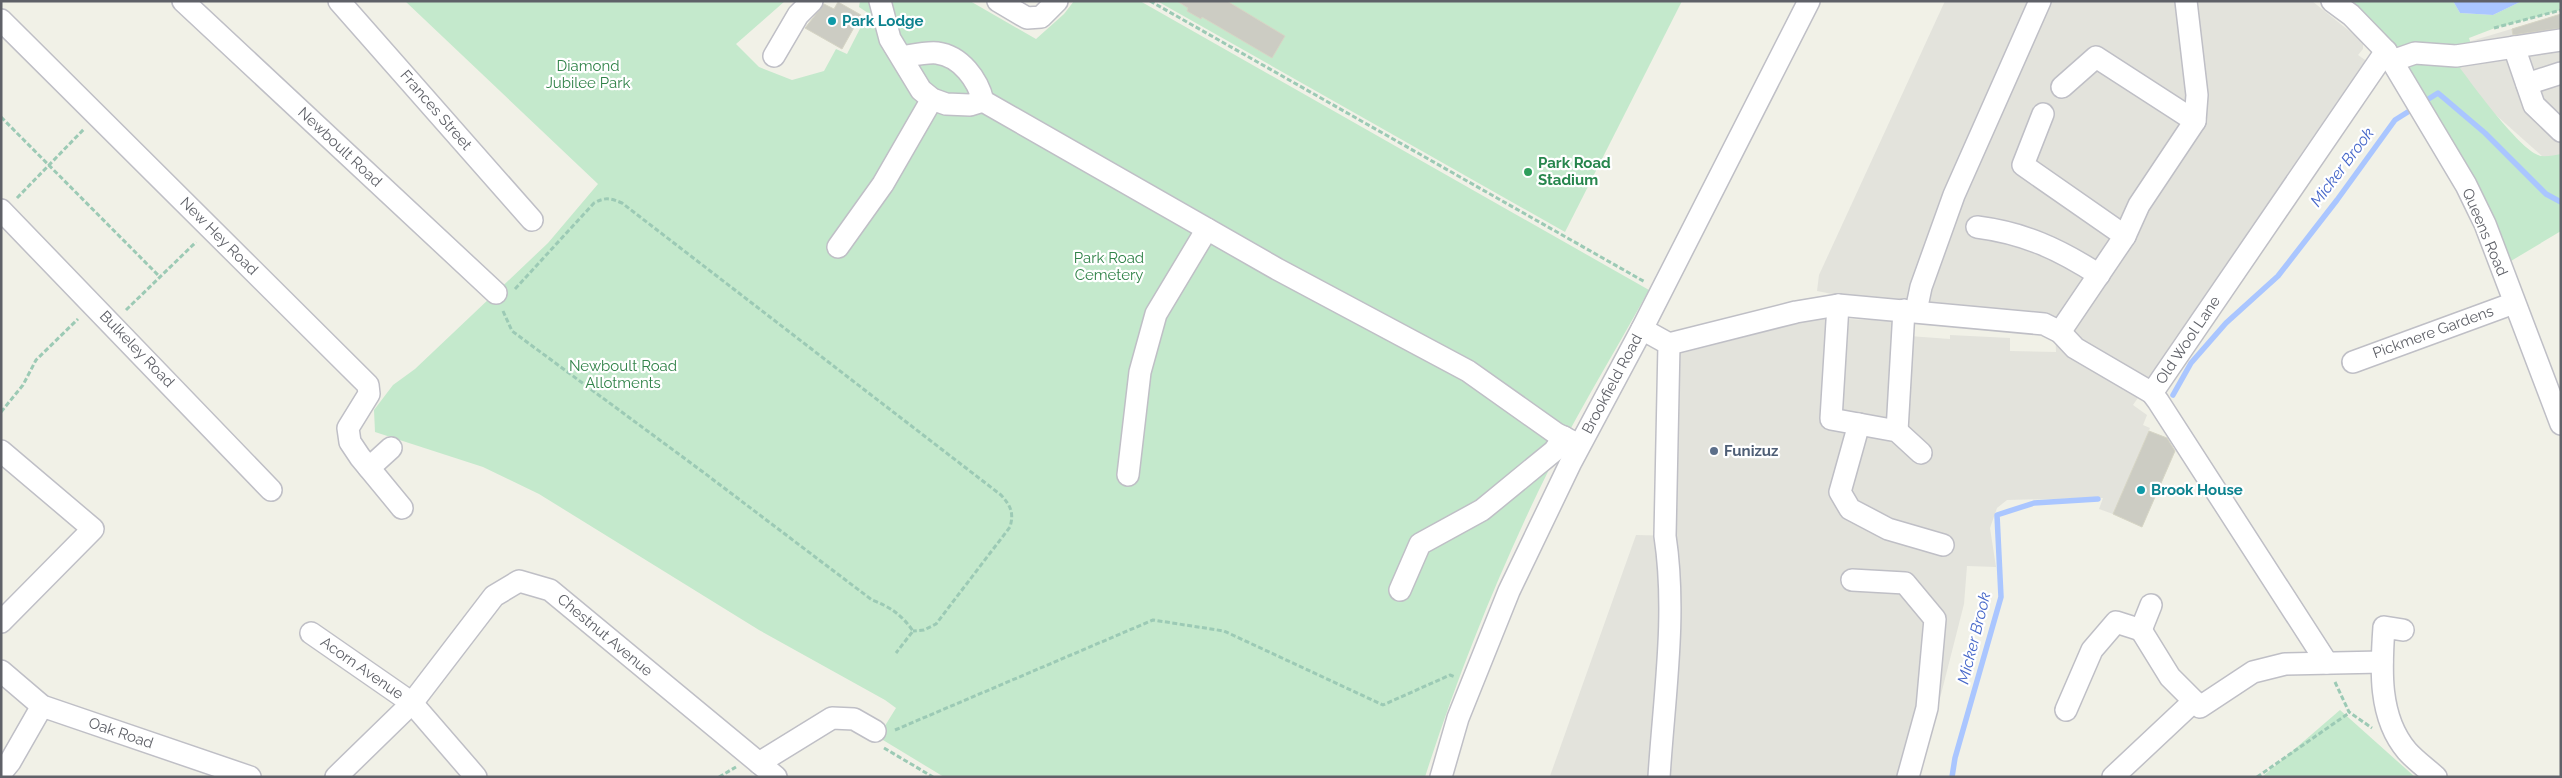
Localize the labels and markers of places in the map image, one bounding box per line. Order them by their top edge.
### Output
place label: Park Lodge [842,12,924,30]
marker: Park Lodge [826,15,838,27]
place label: Park Road Stadium [1538,154,1611,189]
marker: Park Road Stadium [1522,166,1534,178]
place label: Funizuz [1724,442,1779,460]
marker: Funizuz [1708,445,1720,457]
place label: Brook House [2151,481,2243,499]
marker: Brook House [2135,484,2147,496]

